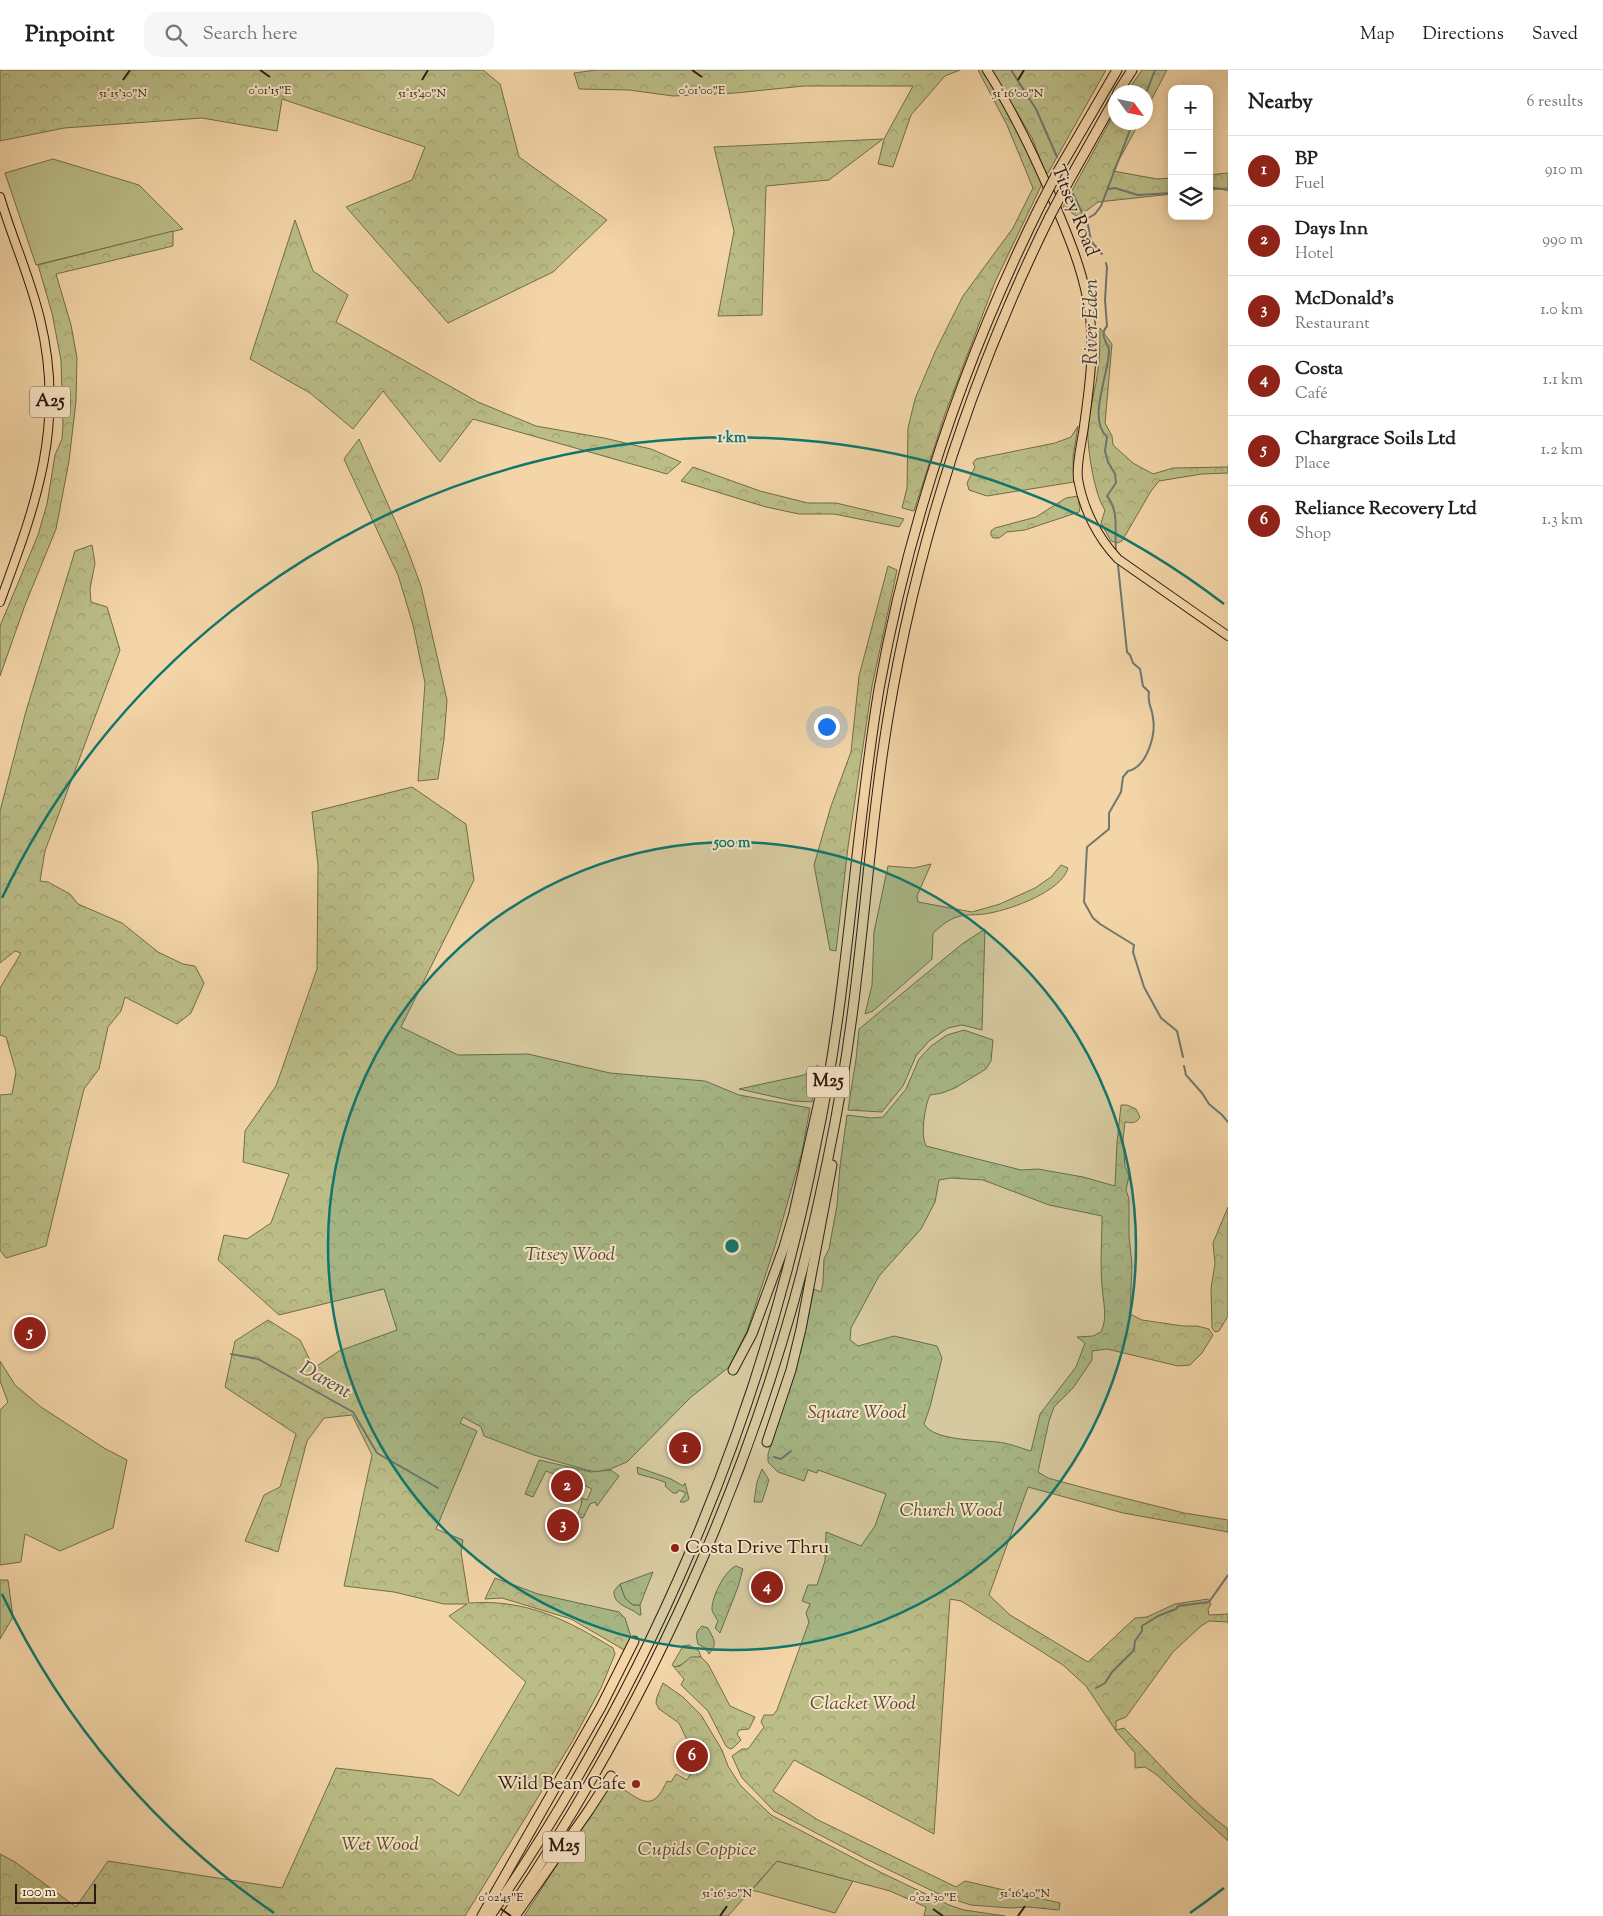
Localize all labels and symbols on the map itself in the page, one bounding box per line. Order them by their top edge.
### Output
text: 0°01'15"E [248,82,292,100]
text: 0°01'00"E [679,82,726,100]
text: 51°15'30"N [98,85,147,103]
text: 51°15'40"N [397,85,446,103]
text: 51°16'00"N [992,85,1044,103]
north arrow [1108,85,1153,130]
street label: Titsey Road [1043,161,1105,261]
water label: River Eden [1078,278,1107,365]
road number: A25 [30,386,70,418]
text: 1 km [718,428,747,449]
your location [814,714,840,740]
text: 500 m [713,833,751,854]
road number: M25 [807,1066,849,1098]
centre of rings [723,1237,741,1255]
park label: Titsey Wood [525,1242,616,1269]
pin: 5 [14,1314,46,1352]
water label: Darent [294,1355,356,1407]
park label: Square Wood [807,1400,907,1427]
pin: 1 [669,1429,701,1467]
pin: 2 [551,1467,583,1505]
park label: Church Wood [899,1498,1003,1525]
pin: 3 [547,1506,579,1544]
place label: Costa Drive Thru [685,1535,829,1562]
marker: Costa Drive Thru [669,1542,681,1554]
pin: 4 [751,1568,783,1606]
park label: Clacket Wood [810,1691,916,1718]
pin: 6 [676,1737,708,1775]
place label: Wild Bean Cafe [497,1771,626,1798]
marker: Wild Bean Cafe [630,1778,642,1790]
road number: M25 [543,1831,585,1862]
park label: Wet Wood [341,1832,419,1859]
park label: Cupids Coppice [638,1837,757,1864]
scale bar [15,1881,96,1904]
text: 51°16'30"N [701,1885,752,1903]
text: 51°16'40"N [999,1885,1050,1903]
text: 0°02'45"E [478,1889,524,1907]
text: 0°02'30"E [910,1889,957,1907]

